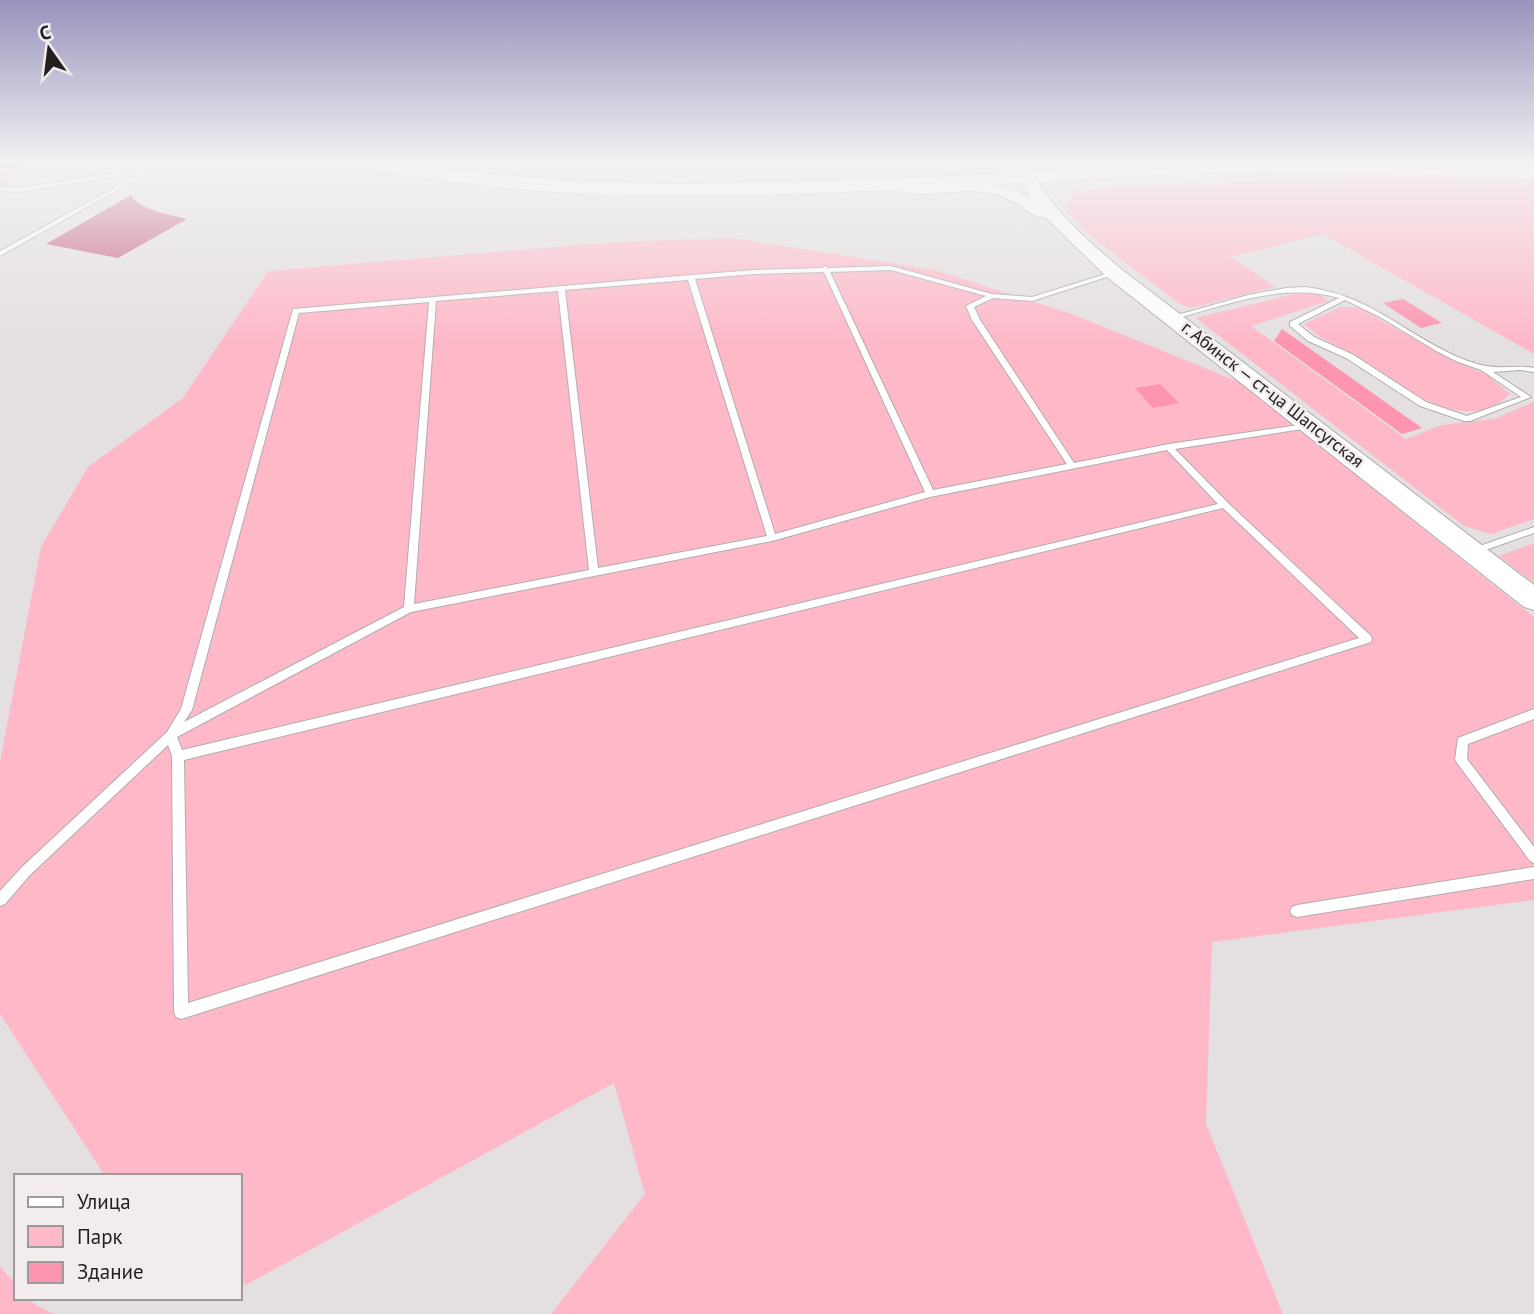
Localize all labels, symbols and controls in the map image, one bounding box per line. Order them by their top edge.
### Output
north arrow [14,14,84,84]
text: С [37,19,53,45]
street label: г. Абинск — ст-ца Шапсугская [1177,316,1369,472]
legend [14,1174,242,1300]
text: Улица [77,1188,131,1215]
text: Парк [77,1223,123,1250]
text: Здание [77,1258,144,1285]

